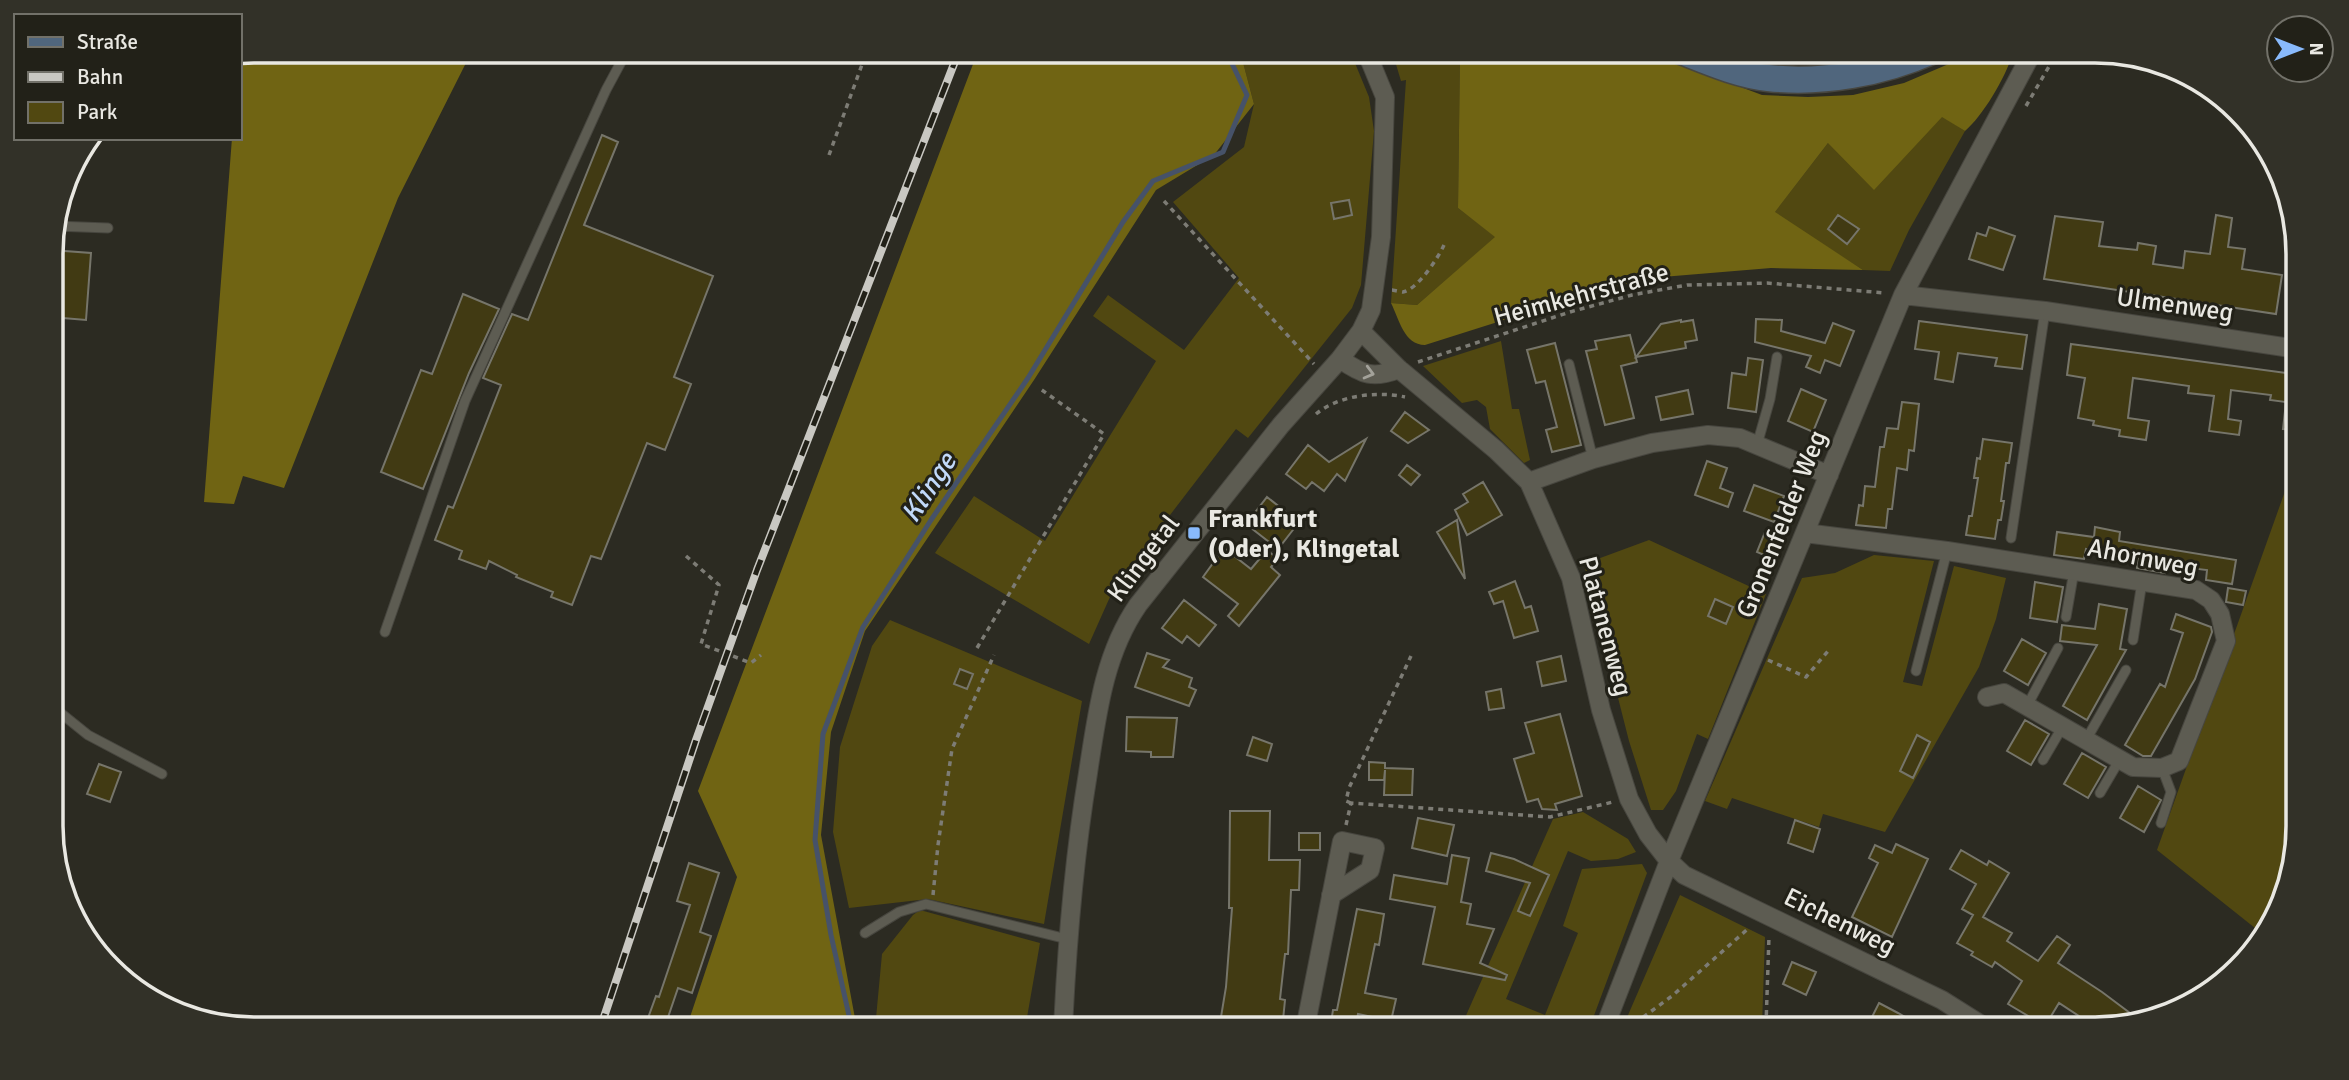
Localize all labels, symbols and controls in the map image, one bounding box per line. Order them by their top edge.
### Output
legend [14,14,242,140]
north arrow [2265,14,2335,84]
text: Straße [77,29,138,55]
text: N [2304,42,2328,56]
text: Bahn [77,64,123,90]
text: Park [77,99,118,125]
street label: Heimkehrstraße [1490,256,1672,334]
street label: Ulmenweg [2114,281,2235,329]
one-way arrow [1362,365,1374,379]
street label: Gronenfelder Weg [1730,426,1834,623]
water label: Klinge [894,445,965,529]
place label: Frankfurt (Oder), Klingetal [1208,503,1399,565]
street label: Klingetal [1101,509,1187,609]
marker: Frankfurt (Oder), Klingetal [1186,525,1202,541]
street label: Ahornweg [2085,532,2201,584]
street label: Platanenweg [1571,553,1639,700]
street label: Eichenweg [1779,881,1901,963]

